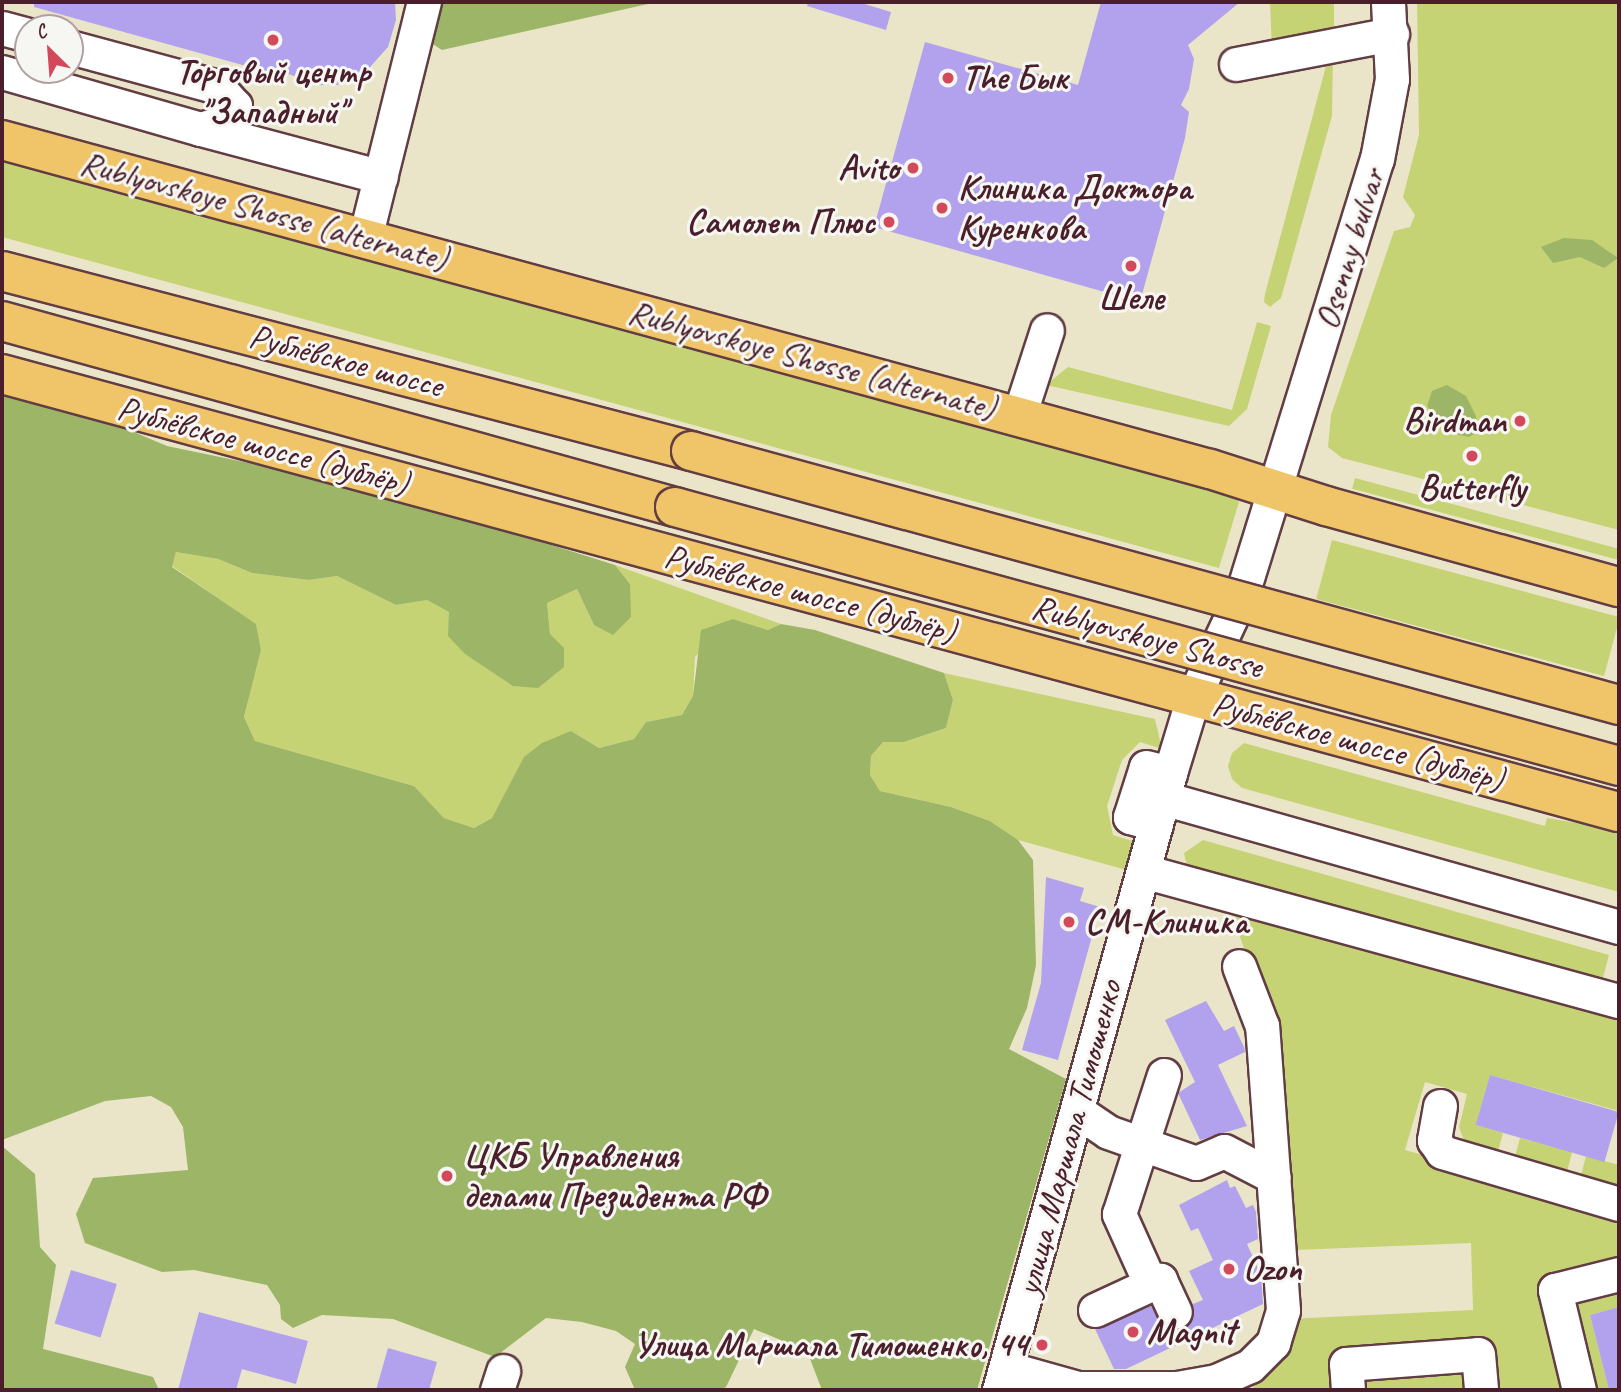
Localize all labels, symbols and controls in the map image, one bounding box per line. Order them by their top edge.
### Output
north arrow [14,14,84,84]
text: С [32,19,50,45]
marker: Торговый центр "Западный" [265,32,281,48]
place label: Торговый центр "Западный" [176,51,370,133]
place label: The Бык [962,57,1067,99]
marker: The Бык [940,70,956,86]
street label: Rublyovskoye Shosse (alternate) [75,142,453,280]
place label: Avito [838,147,899,189]
marker: Avito [905,160,921,176]
street label: Osenny bulvar [1306,164,1394,334]
place label: Клиника Доктора Куренкова [958,167,1192,249]
marker: Клиника Доктора Куренкова [932,198,952,218]
place label: Самолет Плюс [686,201,875,243]
marker: Самолет Плюс [881,214,897,230]
marker: Шеле [1123,258,1139,274]
place label: Шеле [1098,277,1164,319]
street label: Rublyovskoye Shosse (alternate) [623,291,1001,429]
street label: Рублёвское шоссе [245,315,447,407]
street label: Рублёвское шоссе (дублёр) [113,387,413,505]
place label: Birdman [1403,400,1506,442]
marker: Birdman [1512,413,1528,429]
marker: Butterfly [1464,448,1480,464]
place label: Butterfly [1419,467,1525,509]
street label: Рублёвское шоссе (дублёр) [660,535,960,653]
street label: Rublyovskoye Shosse [1027,586,1267,688]
street label: Рублёвское шоссе (дублёр) [1208,683,1508,801]
place label: СМ-Клиника [1085,901,1248,943]
marker: СМ-Клиника [1059,912,1079,932]
street label: улица Маршала Тимошенко [1007,977,1131,1299]
place label: ЦКБ Управления делами Президента РФ [463,1135,767,1217]
marker: ЦКБ Управления делами Президента РФ [437,1166,457,1186]
place label: Ozon [1243,1248,1301,1290]
marker: Ozon [1221,1261,1237,1277]
place label: Magnit [1147,1311,1235,1353]
place label: Улица Маршала Тимошенко, 44 [638,1324,1028,1366]
marker: Magnit [1125,1324,1141,1340]
marker: Улица Маршала Тимошенко, 44 [1034,1337,1050,1353]

